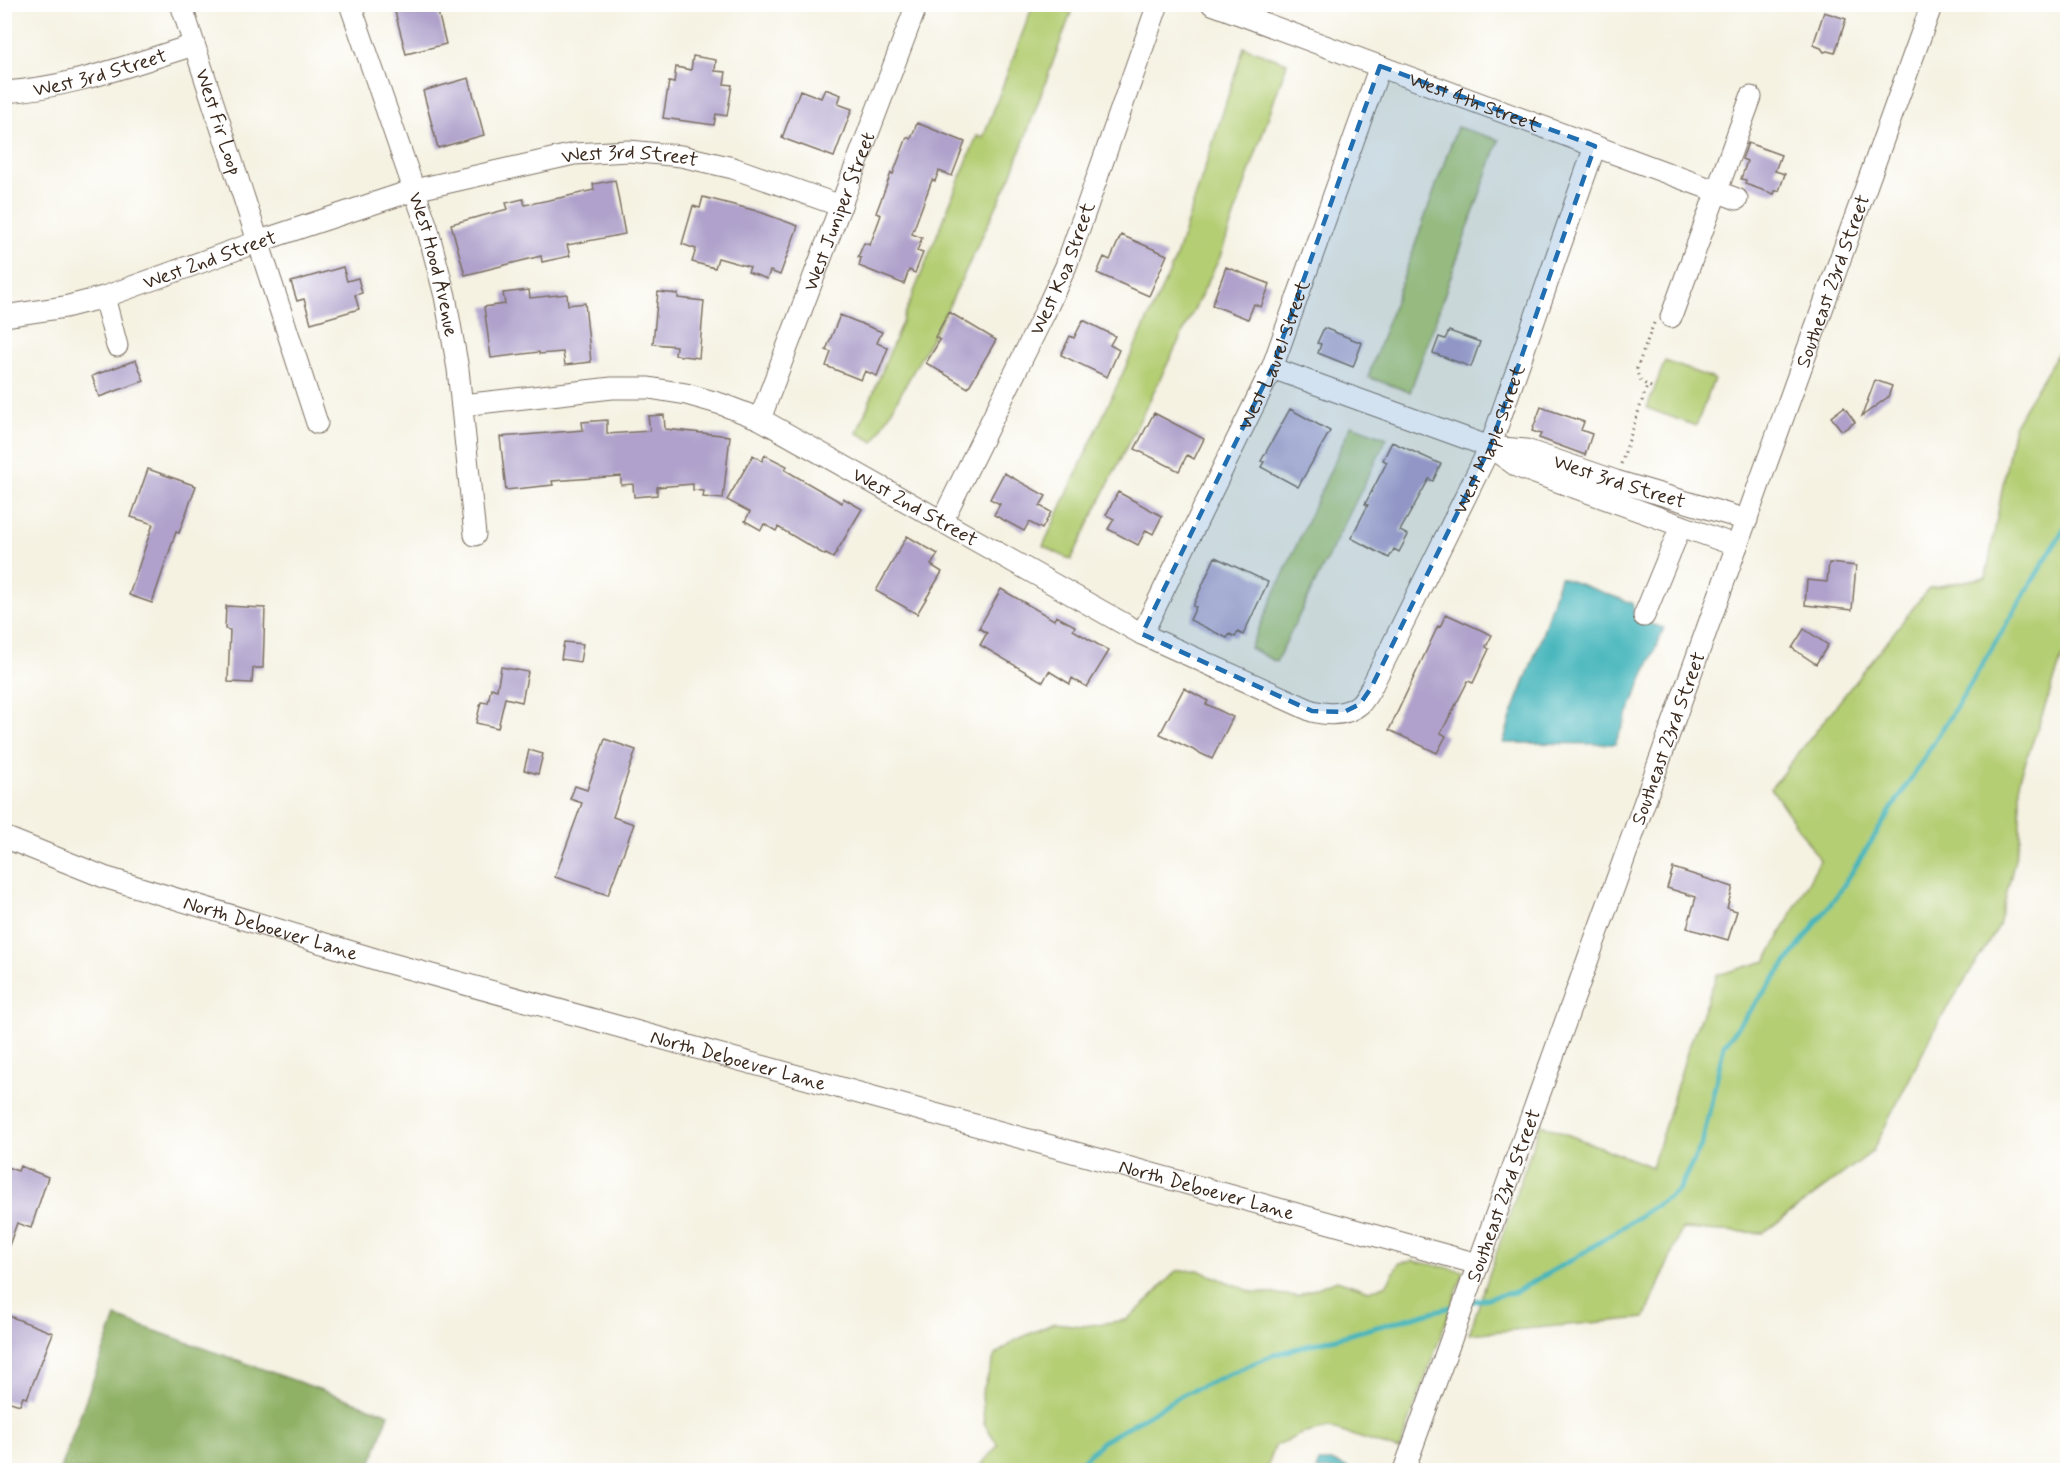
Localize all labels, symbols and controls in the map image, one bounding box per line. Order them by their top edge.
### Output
street label: West 3rd Street [31,42,170,104]
street label: West Fir Loop [188,66,248,179]
street label: West 4th Street [1405,66,1543,140]
street label: West Juniper Street [798,128,882,295]
street label: West 3rd Street [559,139,701,175]
street label: West Hood Avenue [401,189,464,339]
street label: Southeast 23rd Street [1790,191,1877,372]
street label: West Koa Street [1024,198,1103,340]
street label: West 2nd Street [139,224,280,297]
street label: West Laurel Street [1232,276,1317,435]
street label: West Maple Street [1447,361,1533,519]
street label: West 3rd Street [1549,448,1689,516]
street label: West 2nd Street [847,462,982,554]
street label: Southeast 23rd Street [1625,648,1713,829]
street label: North Deboever Lane [180,890,361,968]
street label: North Deboever Lane [647,1024,829,1098]
street label: Southeast 23rd Street [1461,1105,1548,1286]
street label: North Deboever Lane [1116,1153,1297,1228]

